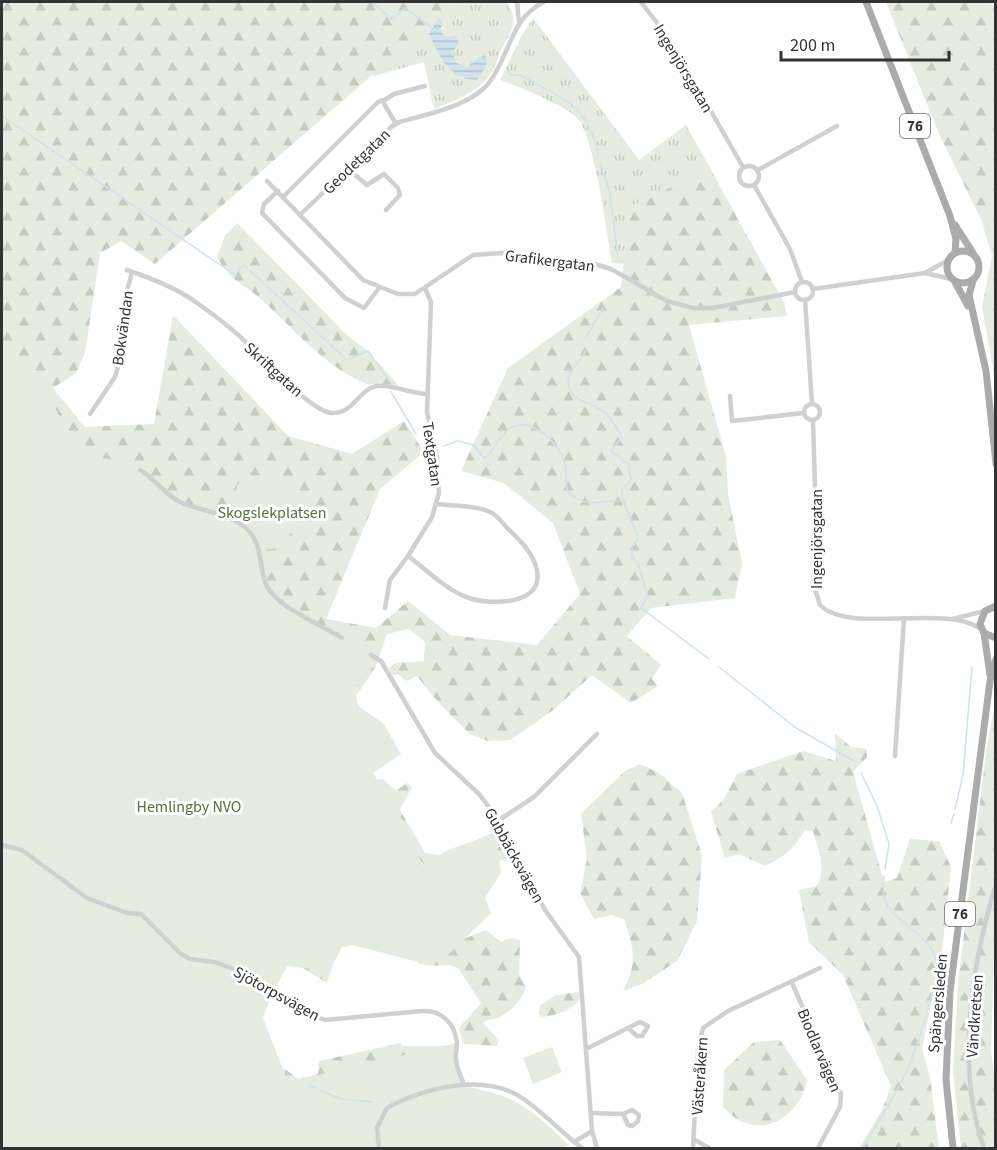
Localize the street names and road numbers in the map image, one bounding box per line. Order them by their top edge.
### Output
street label: Ingenjörsgatan [648,20,718,117]
road number: 76 [900,114,930,138]
street label: Geodetgatan [318,124,395,199]
street label: Grafikergatan [504,245,596,277]
street label: Bokvändan [107,289,139,367]
street label: Skriftgatan [239,337,308,402]
street label: Textgatan [417,420,447,488]
street label: Ingenjörsgatan [806,489,828,589]
street label: Gubbäcksvägen [479,804,549,907]
road number: 76 [945,902,975,926]
street label: Spängersleden [923,953,953,1054]
street label: Sjötorpsvägen [229,961,324,1027]
street label: Vändkretsen [961,974,989,1058]
street label: Biodlarvägen [792,1005,847,1096]
street label: Västeråkern [686,1036,714,1116]

